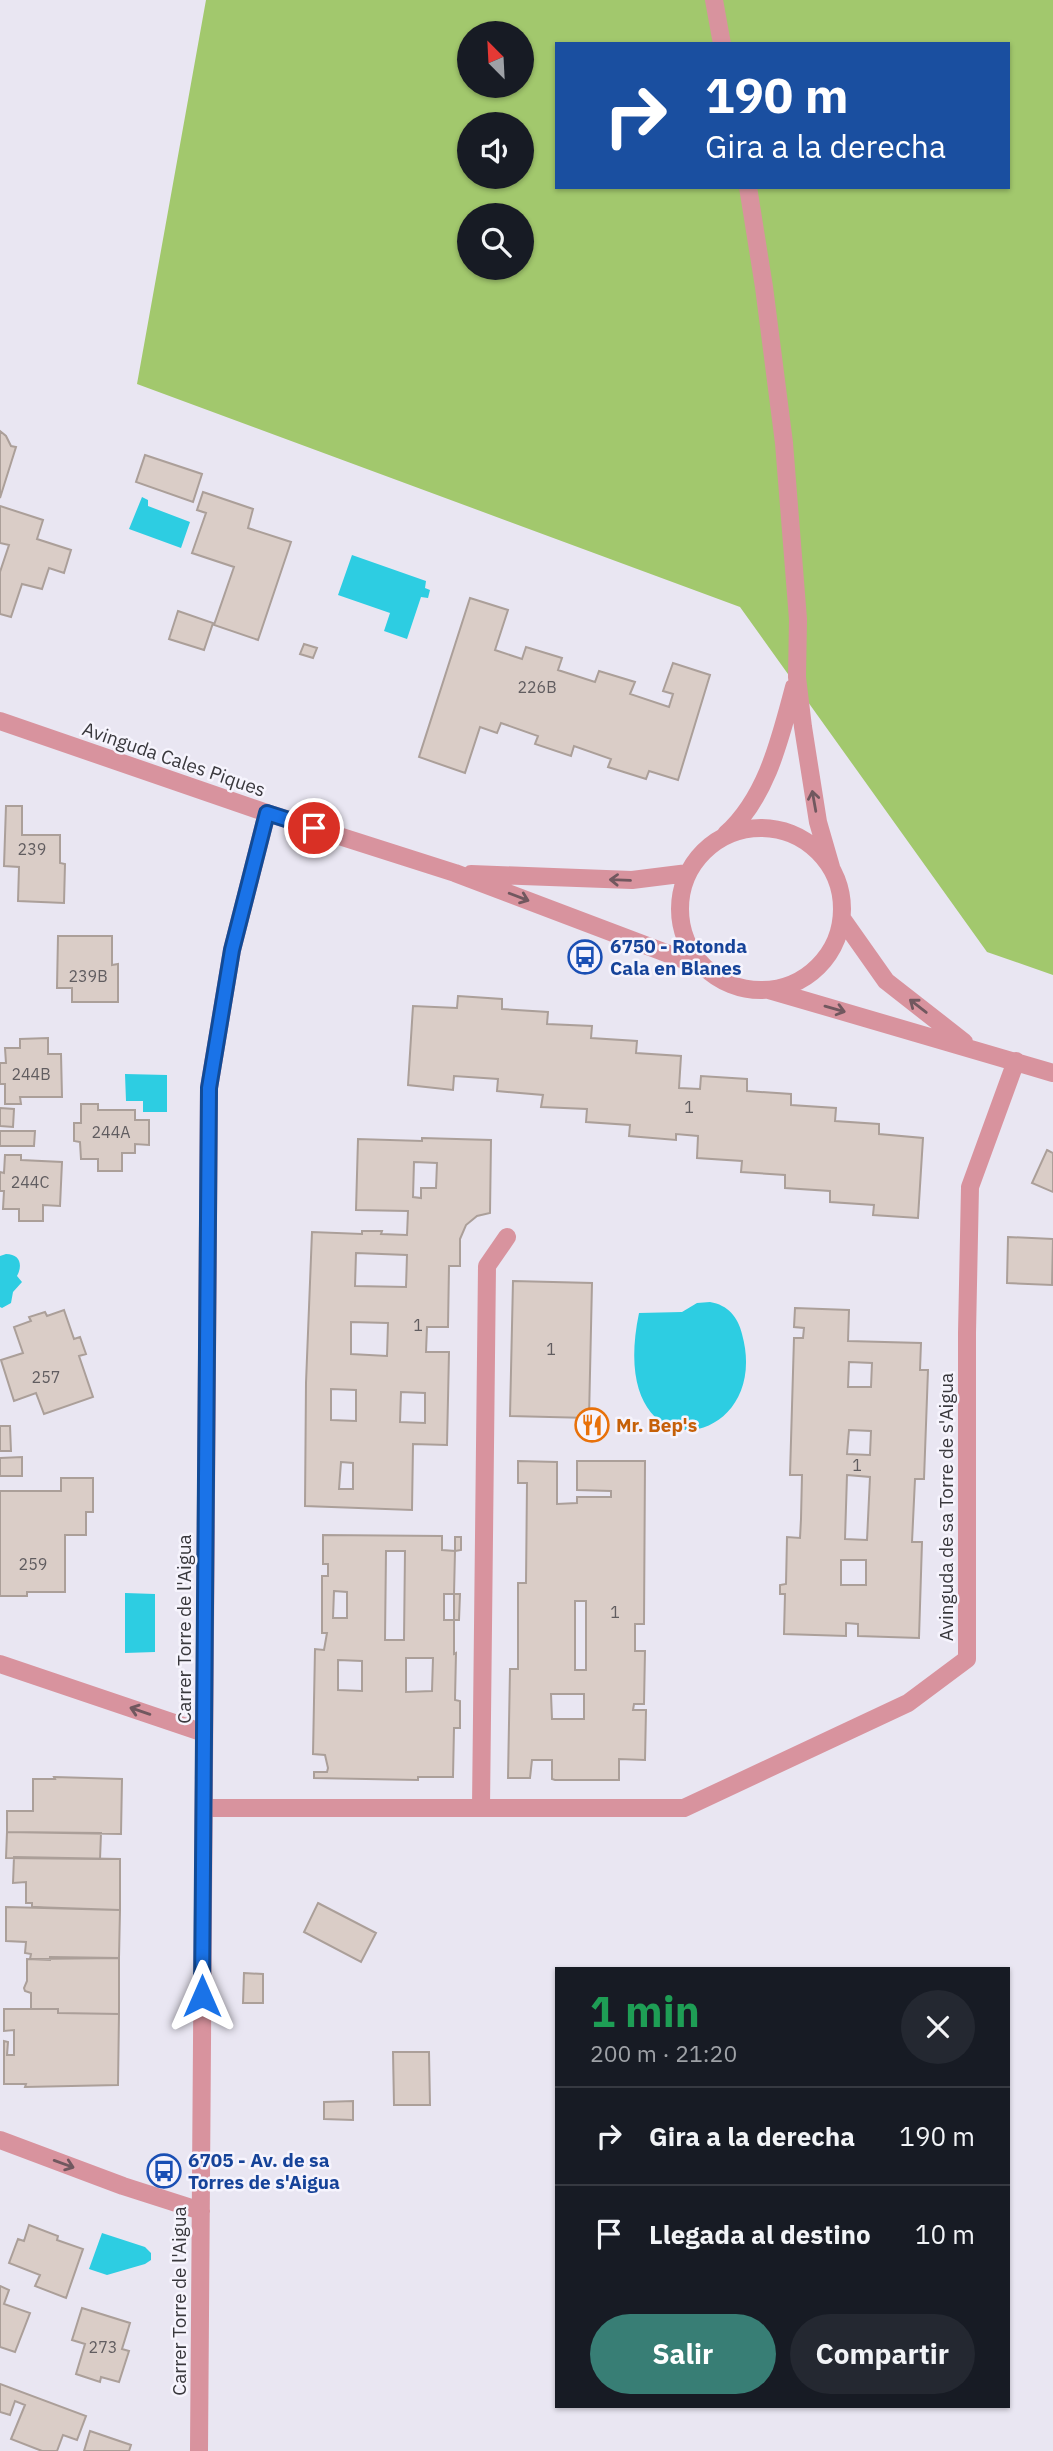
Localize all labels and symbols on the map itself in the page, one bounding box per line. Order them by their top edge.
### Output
north arrow [457,21,534,98]
house number: 226B [517,677,557,697]
street label: Avinguda Cales Piques [79,716,269,802]
one-way arrow [807,790,820,813]
pin [284,798,344,858]
house number: 239 [18,839,46,859]
one-way arrow [609,873,632,886]
one-way arrow [507,892,529,904]
place label: 6750 - Rotonda Cala en Blanes [610,934,747,980]
bus stop icon: 6750 - Rotonda Cala en Blanes [566,938,604,976]
house number: 239B [68,966,108,986]
one-way arrow [910,998,928,1014]
one-way arrow [824,1003,846,1016]
house number: 244B [11,1064,51,1084]
house number: 1 [684,1097,694,1117]
house number: 244A [91,1122,131,1142]
house number: 244C [11,1172,49,1192]
house number: 1 [413,1315,423,1335]
house number: 1 [546,1339,556,1359]
house number: 257 [32,1367,60,1387]
street label: Avinguda de sa Torre de s'Aigua [934,1373,958,1641]
restaurant icon: Mr. Bep's [573,1406,611,1444]
place label: Mr. Bep's [616,1413,697,1437]
house number: 1 [852,1455,862,1475]
street label: Carrer Torre de l'Aigua [172,1534,196,1724]
house number: 259 [19,1554,47,1574]
house number: 1 [610,1602,620,1622]
one-way arrow [129,1704,151,1716]
position arrow [165,1959,239,2033]
place label: 6705 - Av. de sa Torres de s'Aigua [188,2148,340,2194]
bus stop icon: 6705 - Av. de sa Torres de s'Aigua [145,2152,183,2190]
one-way arrow [53,2159,75,2171]
street label: Carrer Torre de l'Aigua [167,2206,191,2396]
house number: 273 [89,2337,117,2357]

